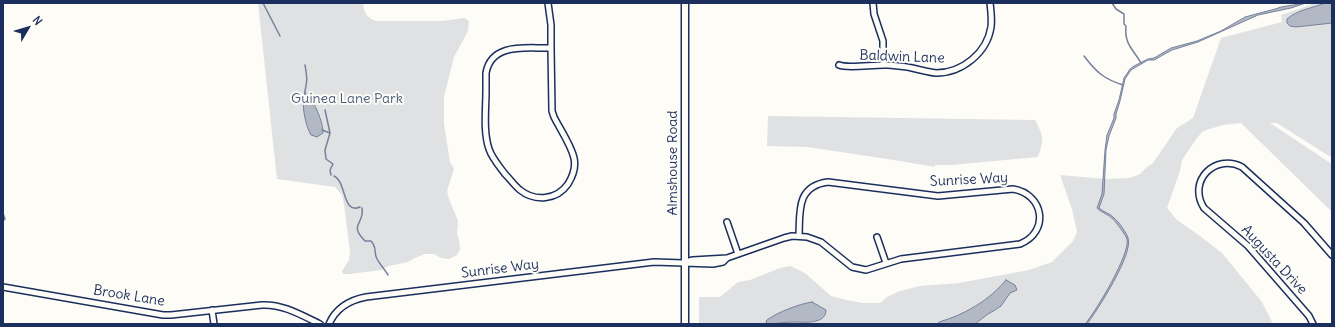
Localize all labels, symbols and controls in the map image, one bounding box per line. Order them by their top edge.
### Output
north arrow [8,8,48,48]
text: N [30,13,45,28]
street label: Baldwin Lane [859,47,945,67]
park label: Guinea Lane Park [291,91,403,107]
street label: Almshouse Road [665,111,681,215]
street label: Sunrise Way [929,170,1009,190]
street label: Augusta Drive [1238,222,1310,298]
street label: Sunrise Way [460,256,540,282]
street label: Brook Lane [92,282,166,310]

